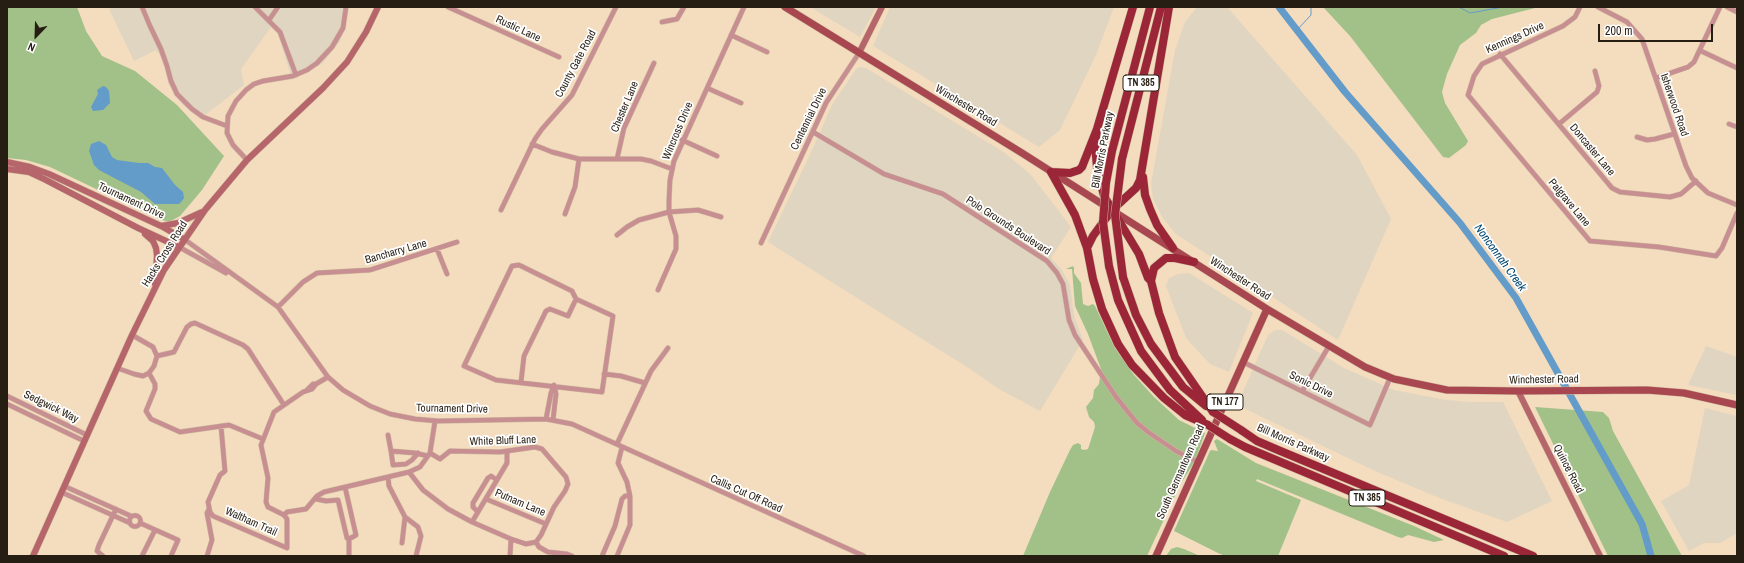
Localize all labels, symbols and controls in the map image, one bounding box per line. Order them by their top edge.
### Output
street label: Rustic Lane [493,13,543,45]
north arrow [16,16,56,56]
scale bar [1600,16,1715,42]
street label: Kennings Drive [1484,19,1546,57]
text: 200 m [1605,23,1632,39]
street label: County Gate Road [553,28,599,100]
text: N [26,39,37,55]
street label: Isherwood Road [1657,72,1691,138]
road number: TN 385 [1123,75,1159,91]
street label: Chester Lane [608,79,642,135]
street label: Winchester Road [933,82,999,130]
street label: Centennial Drive [788,86,830,152]
street label: Wincross Drive [660,100,696,162]
street label: Bill Morris Parkway [1089,111,1117,189]
street label: Doncaster Lane [1566,121,1618,179]
street label: Palgrave Lane [1545,176,1593,230]
street label: Tournament Drive [96,180,166,222]
street label: Polo Grounds Boulevard [963,194,1053,258]
street label: Hacks Cross Road [139,219,191,289]
water label: Nonconnah Creek [1471,222,1529,294]
street label: Bancharry Lane [364,237,428,267]
street label: Winchester Road [1207,254,1273,304]
street label: Sonic Drive [1287,369,1335,401]
street label: Winchester Road [1509,373,1579,387]
street label: Sedgwick Way [21,388,81,426]
road number: TN 177 [1207,394,1243,410]
street label: Tournament Drive [416,402,488,416]
street label: Bill Morris Parkway [1255,421,1331,465]
street label: South Germantown Road [1154,423,1208,521]
street label: White Bluff Lane [470,433,536,449]
street label: Quince Road [1550,442,1586,496]
street label: Callis Cut Off Road [708,472,784,516]
street label: Putnam Lane [493,486,547,520]
road number: TN 385 [1349,490,1385,506]
street label: Waltham Trail [223,505,279,539]

